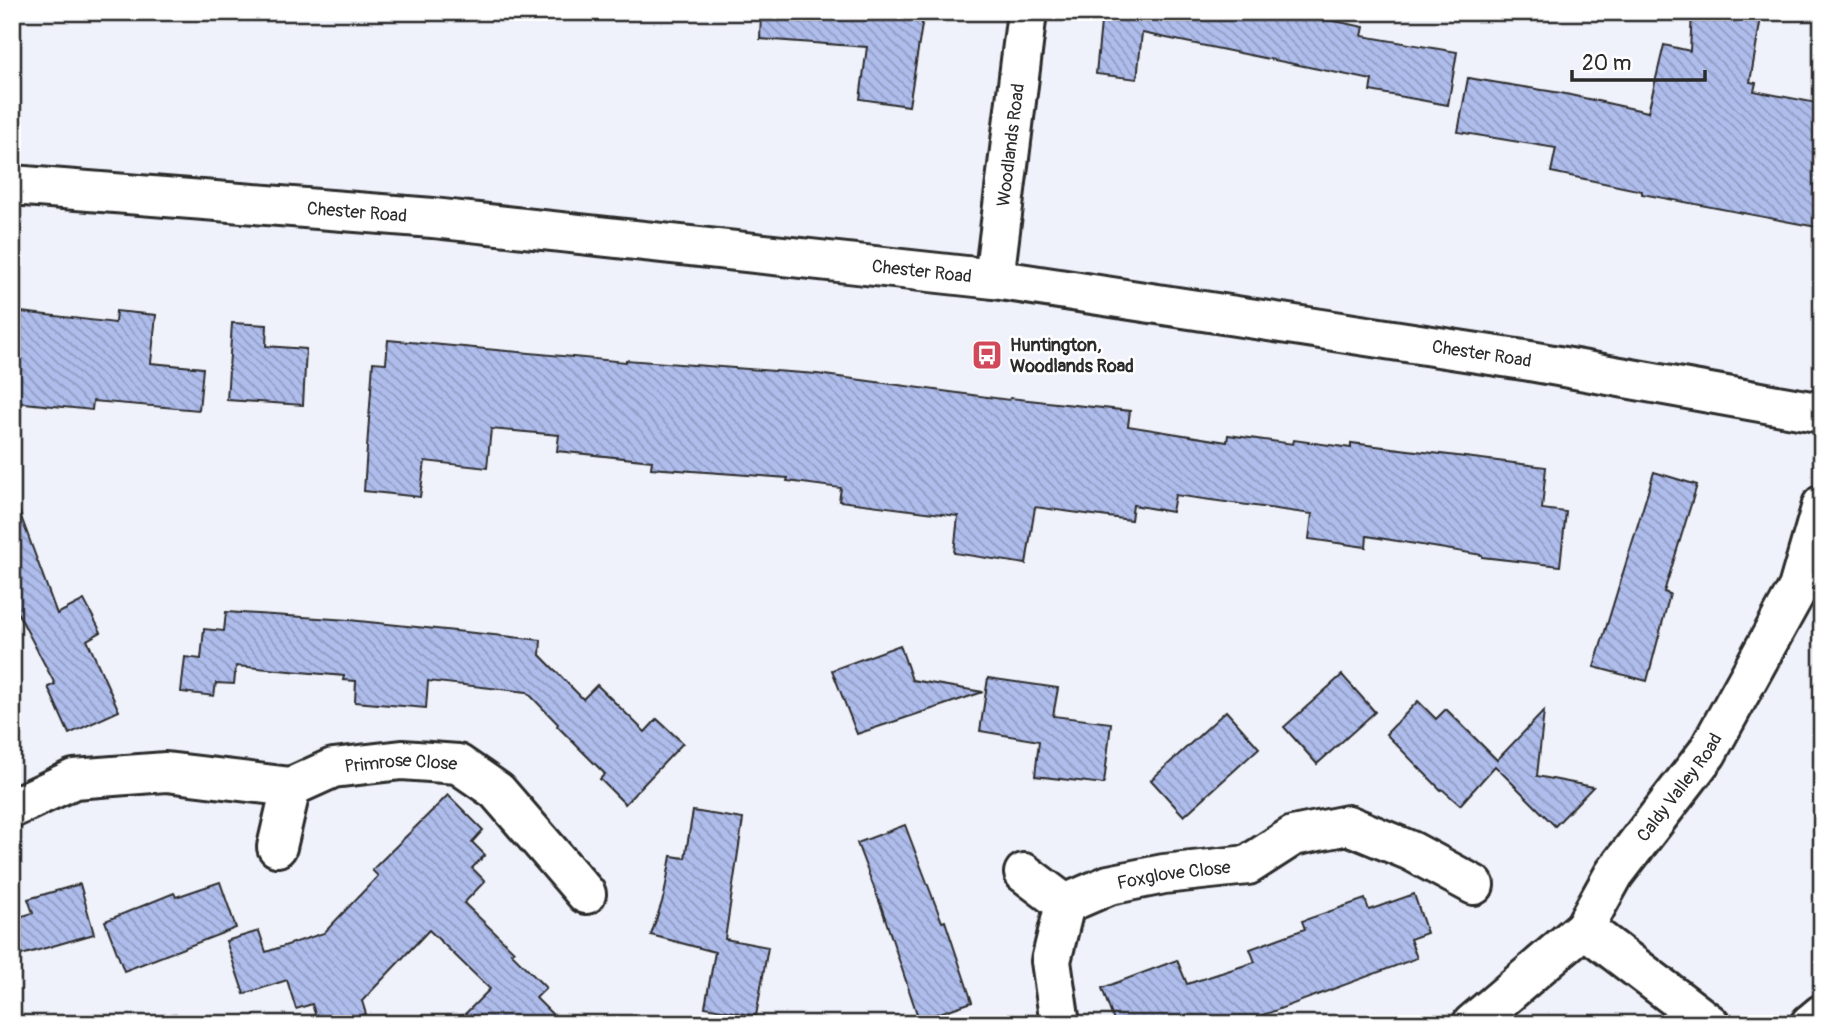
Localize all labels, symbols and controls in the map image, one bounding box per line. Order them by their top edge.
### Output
scale bar [1572,38,1704,82]
text: 20 m [1582,50,1631,77]
street label: Woodlands Road [992,82,1030,208]
street label: Chester Road [306,197,408,227]
street label: Chester Road [871,254,973,288]
place label: Huntington, Woodlands Road [1010,334,1134,378]
street label: Chester Road [1430,335,1533,373]
bus stop icon: Huntington, Woodlands Road [970,338,1004,372]
street label: Caldy Valley Road [1632,729,1727,846]
street label: Primrose Close [343,748,458,778]
street label: Foxglove Close [1115,855,1232,895]

